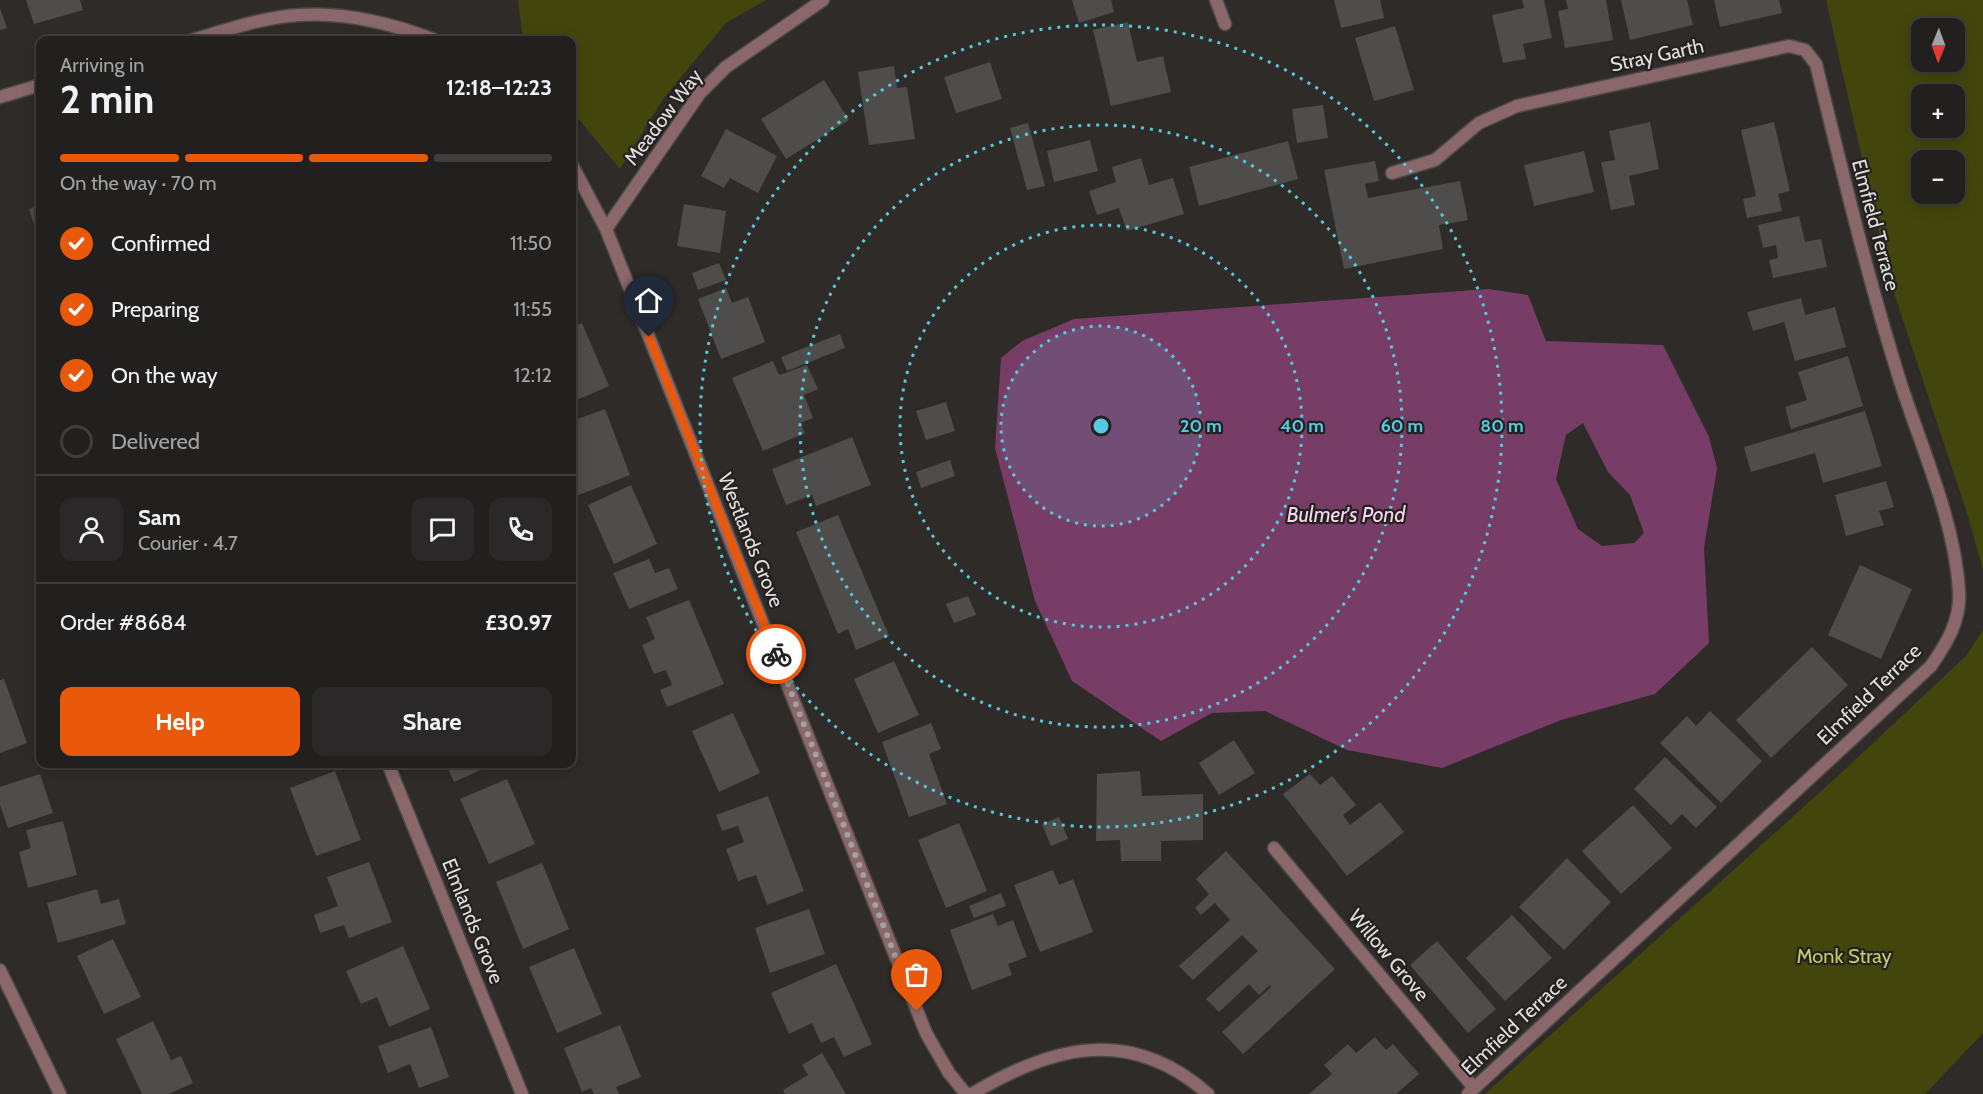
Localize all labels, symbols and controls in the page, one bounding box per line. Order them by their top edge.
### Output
north arrow [1911,18,1965,72]
map controls [1911,18,1965,204]
street label: Stray Garth [1608,33,1706,77]
text: Arriving in [60,53,144,77]
street label: Meadow Way [619,64,707,170]
text: 12:18–12:23 [446,74,552,101]
text: 2 min [60,75,154,123]
button: + [1911,84,1965,138]
button: − [1911,150,1965,204]
street label: Elmfield Terrace [1847,157,1905,293]
text: On the way · 70 m [60,171,217,195]
icon: check [60,227,93,260]
text: Confirmed [111,230,210,257]
text: 11:50 [510,231,552,255]
pin [623,275,674,337]
icon: home [632,284,665,317]
icon: check [60,293,93,326]
text: Preparing [111,296,199,323]
text: 11:55 [513,297,552,321]
icon: check [60,359,93,392]
text: On the way [111,362,218,389]
text: 12:12 [514,363,552,387]
text: 20 m [1180,415,1222,437]
text: 40 m [1280,415,1324,437]
text: 60 m [1381,415,1423,437]
text: 80 m [1480,415,1524,437]
centre of rings [1091,416,1111,436]
text: Delivered [111,428,200,455]
street label: Westlands Grove [713,469,789,611]
button: person [60,498,123,561]
button: chat [411,498,474,561]
button: phone [489,498,552,561]
water label: Bulmer's Pond [1287,502,1406,527]
text: Sam [138,504,181,531]
text: Courier · 4.7 [138,531,238,555]
text: Order #8684 [60,609,186,636]
text: £30.97 [485,609,552,636]
courier [746,624,806,684]
icon: bike [760,638,793,671]
street label: Elmfield Terrace [1812,638,1926,750]
button: Help [60,687,300,756]
button: Share [312,687,552,756]
street label: Elmlands Grove [437,855,509,987]
street label: Willow Grove [1344,904,1434,1006]
park label: Monk Stray [1796,944,1892,968]
pin [891,949,942,1011]
icon: bag [900,958,933,991]
street label: Elmfield Terrace [1456,970,1572,1080]

